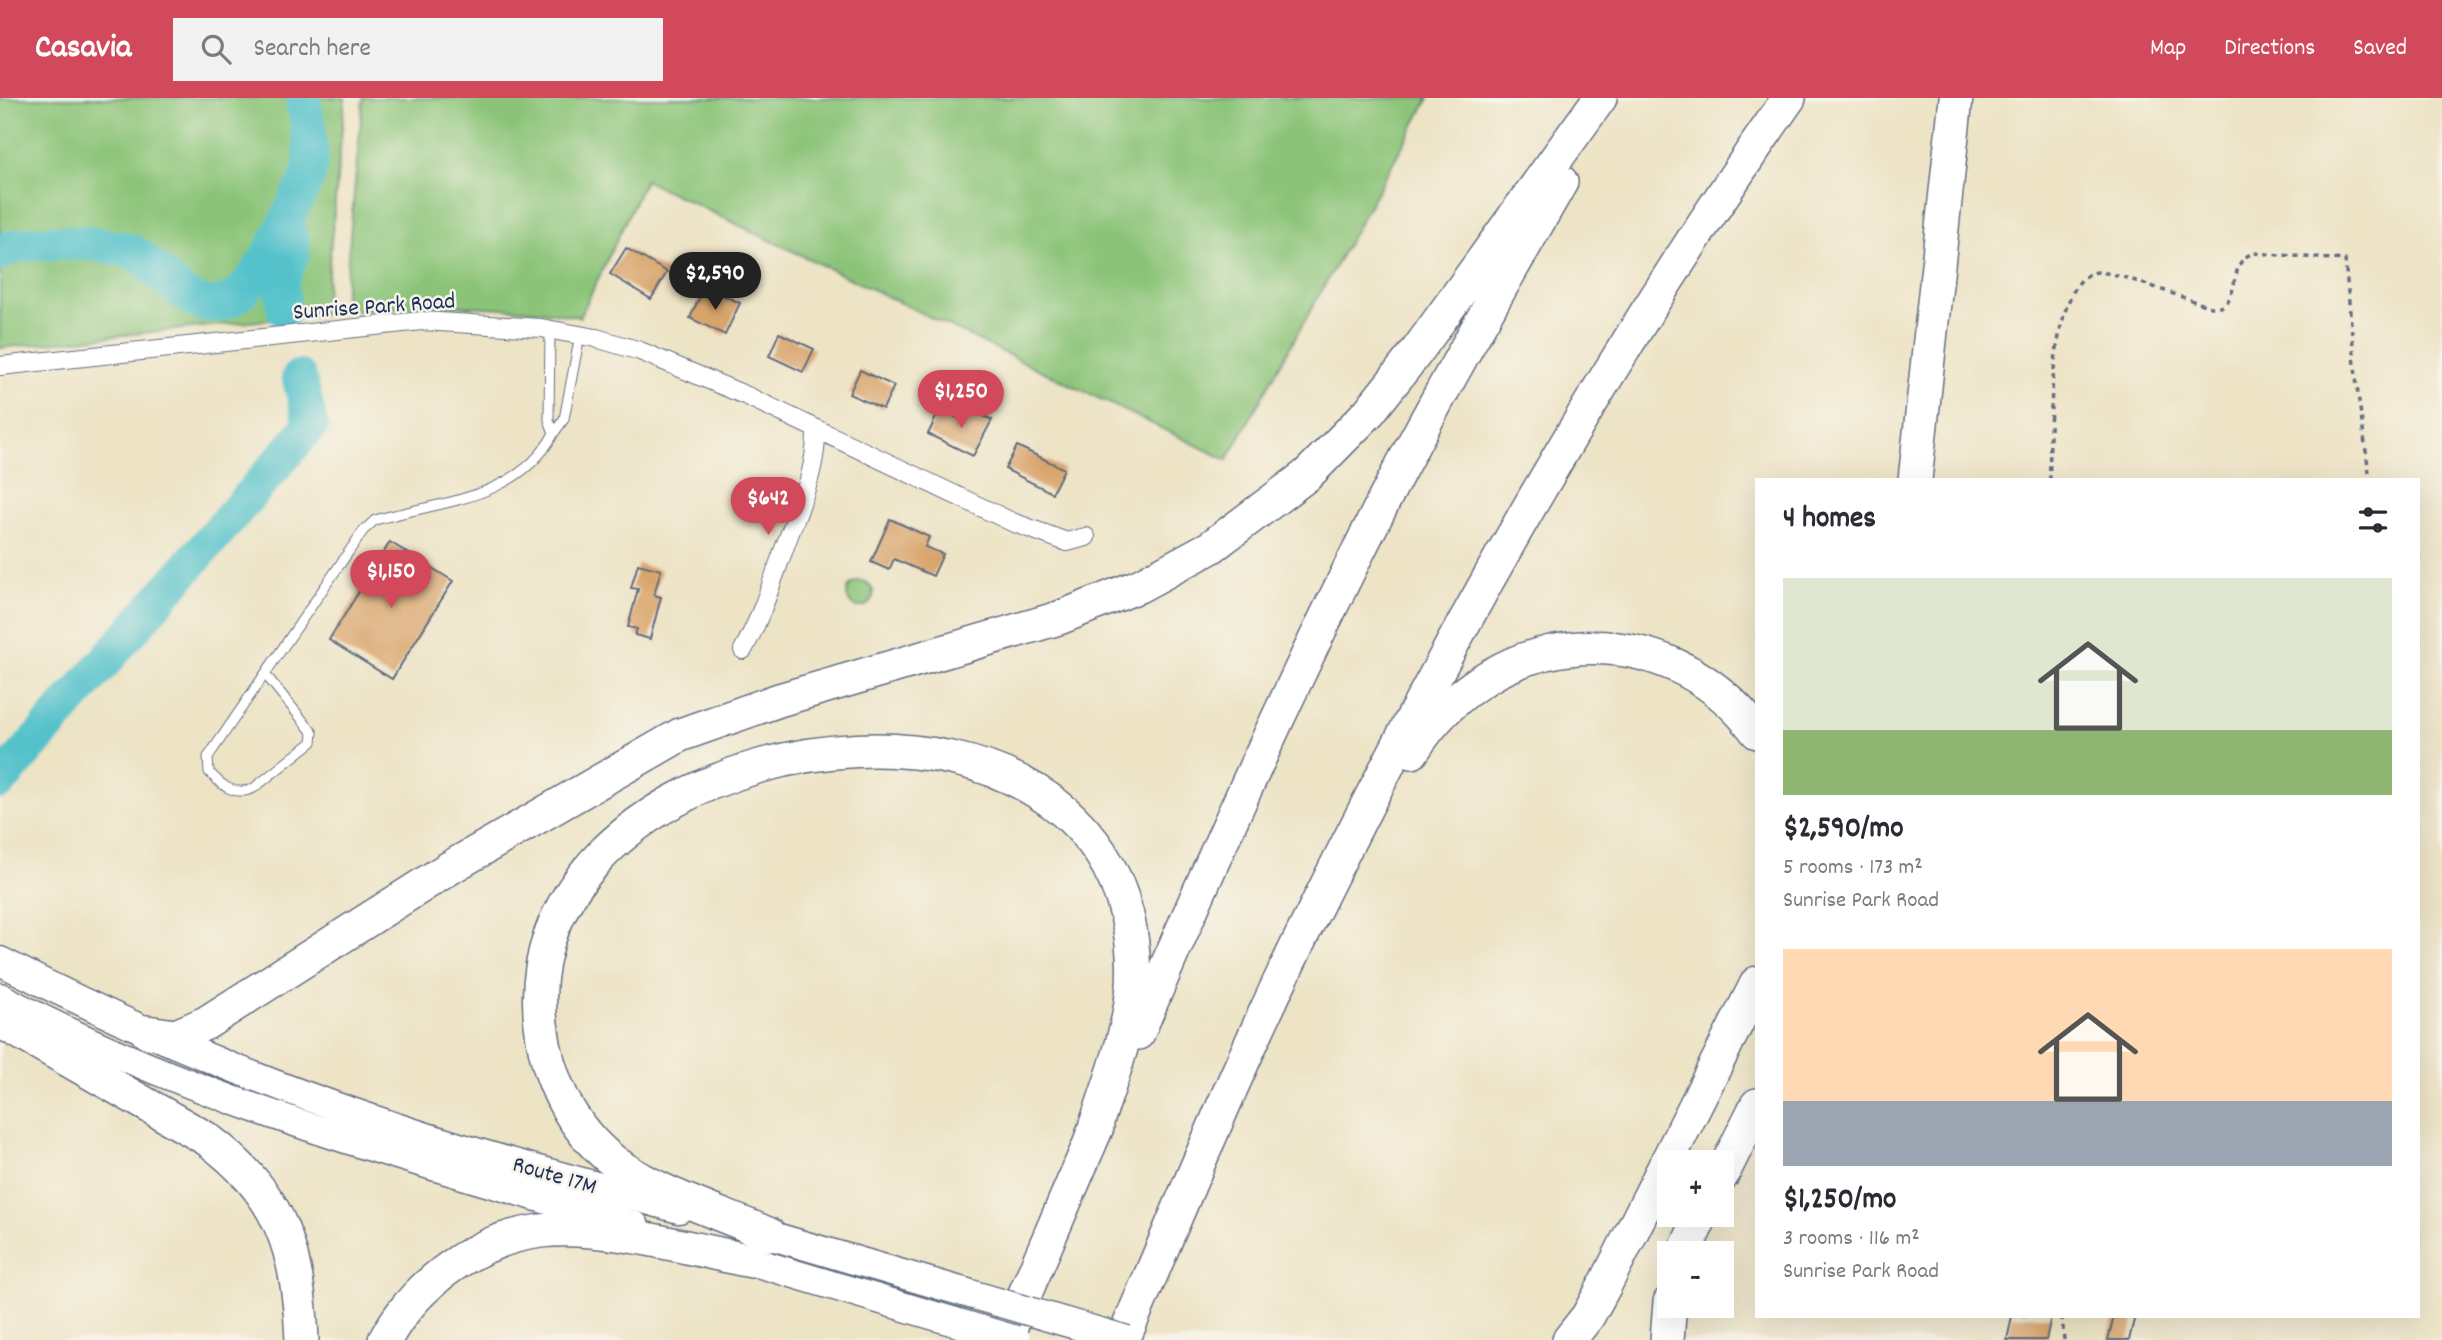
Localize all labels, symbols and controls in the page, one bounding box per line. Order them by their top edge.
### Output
search box [173,18,663,81]
text: Casavia [35,26,131,73]
icon: search [197,30,235,68]
text: Search here [253,31,371,68]
text: Map [2150,32,2186,66]
text: Directions [2224,32,2315,66]
text: Saved [2353,32,2407,66]
pin: $2,590 [658,252,772,312]
text: $2,590 [685,258,745,291]
street label: Sunrise Park Road [292,285,457,331]
pin: $1,250 [904,370,1018,430]
text: $1,250 [934,376,988,409]
pin: $642 [727,478,809,537]
text: $642 [747,483,789,516]
text: 4 homes [1783,499,1876,542]
icon: filters [2354,501,2392,539]
pin: $1,150 [334,550,448,610]
text: $1,150 [366,556,416,589]
icon: home [2025,623,2151,749]
text: $2,590/mo [1783,809,1904,852]
text: 5 rooms · 173 m² [1783,852,1923,885]
text: Sunrise Park Road [1783,885,1939,918]
icon: home [2025,994,2151,1120]
street label: Route 17M [508,1149,600,1205]
map controls [1657,1150,1734,1318]
button: + [1657,1150,1734,1227]
text: $1,250/mo [1783,1180,1896,1223]
text: 3 rooms · 116 m² [1783,1223,1920,1256]
button: − [1657,1241,1734,1318]
text: Sunrise Park Road [1783,1256,1939,1289]

